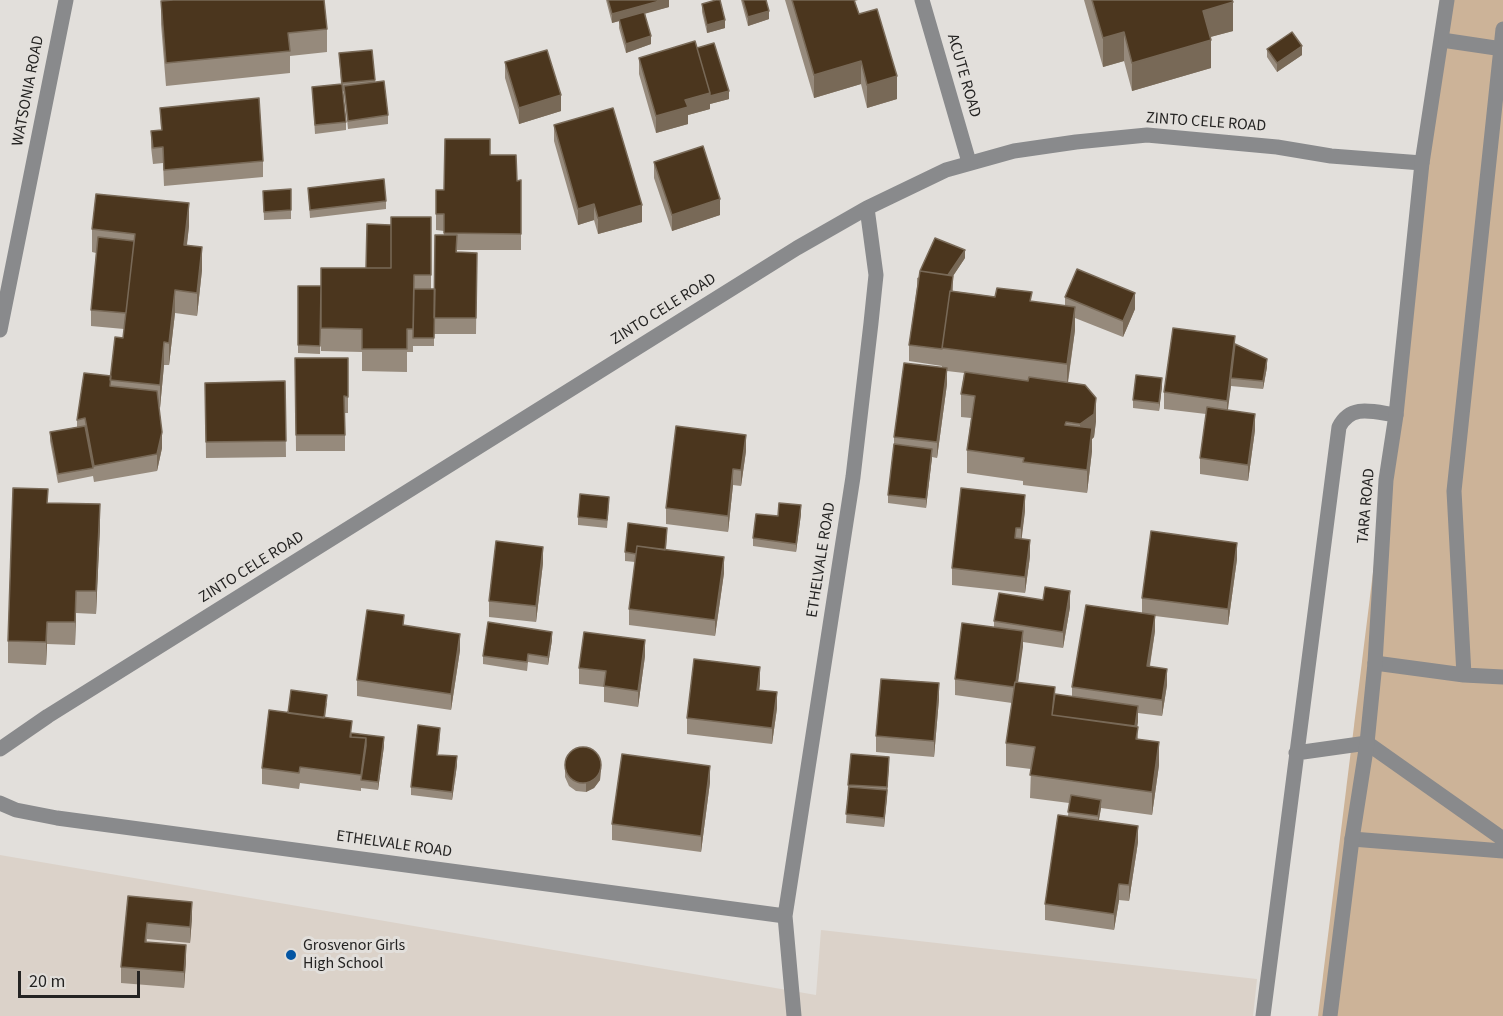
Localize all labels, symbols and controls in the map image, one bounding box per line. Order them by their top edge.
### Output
street label: ACUTE ROAD [942,32,984,120]
street label: WATSONIA ROAD [9,34,49,148]
street label: ZINTO CELE ROAD [1145,109,1267,137]
street label: ZINTO CELE ROAD [608,270,720,350]
street label: TARA ROAD [1354,467,1380,545]
street label: ETHELVALE ROAD [803,501,841,619]
street label: ZINTO CELE ROAD [196,528,308,608]
street label: ETHELVALE ROAD [335,827,453,863]
place label: Grosvenor Girls High School [303,936,405,974]
marker: Grosvenor Girls High School [284,948,298,962]
scale bar [21,959,142,997]
text: 20 m [29,969,65,994]

